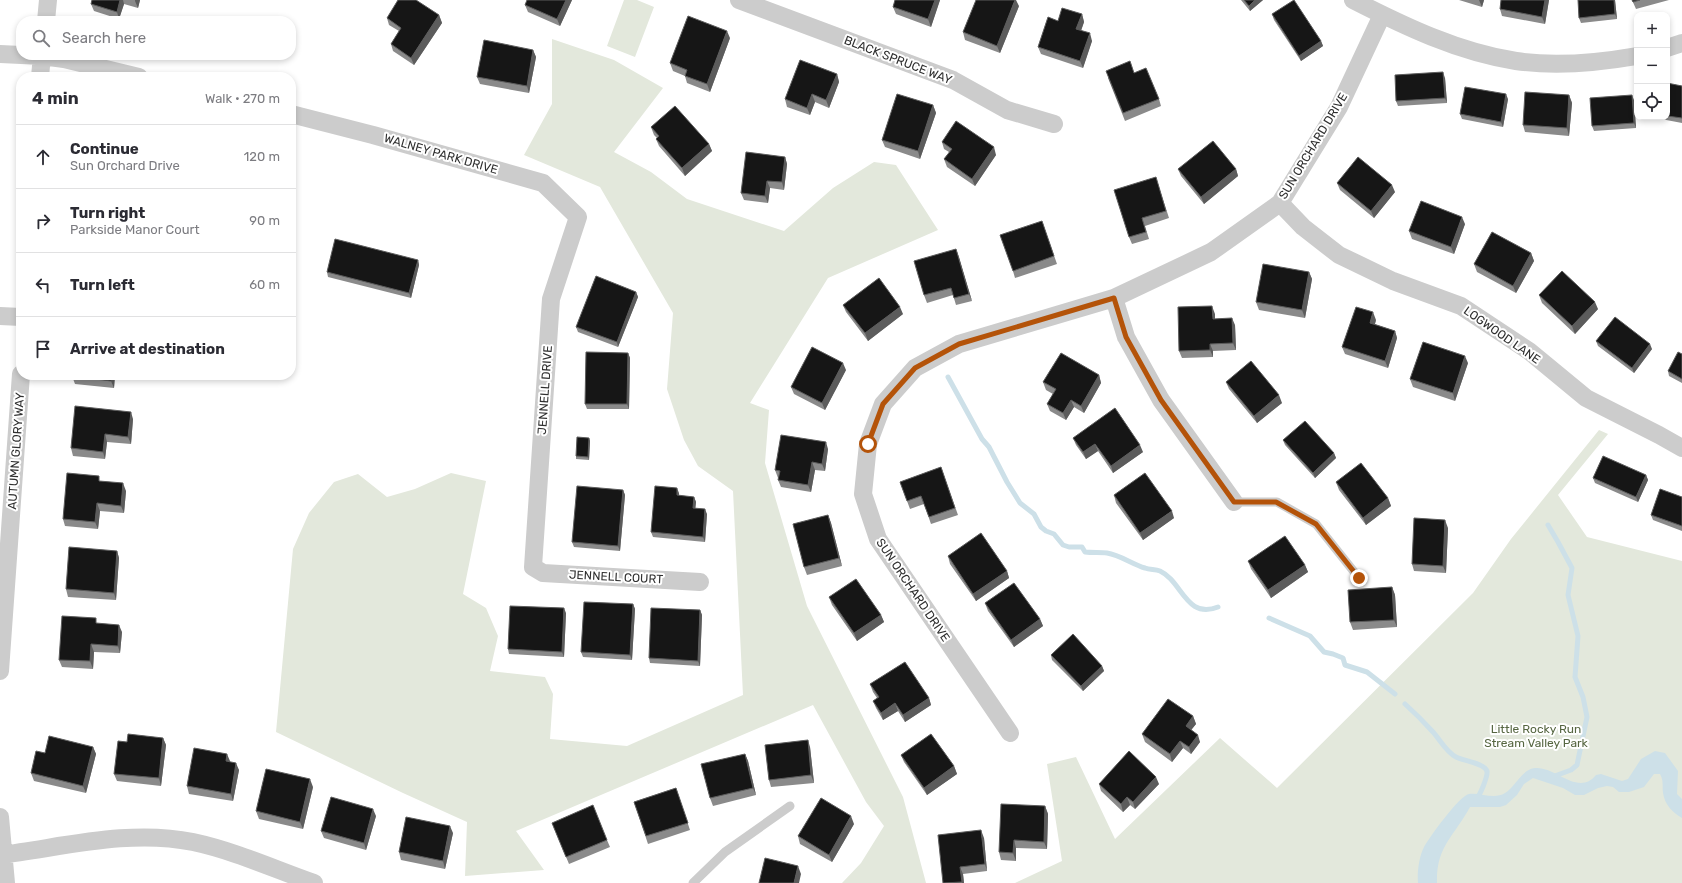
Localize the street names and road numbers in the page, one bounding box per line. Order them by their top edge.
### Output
street label: BLACK SPRUCE WAY [842,33,954,87]
street label: SUN ORCHARD DRIVE [1276,90,1350,202]
street label: WALNEY PARK DRIVE [382,131,500,177]
street label: LOGWOOD LANE [1461,303,1543,367]
street label: JENNELL DRIVE [535,345,555,435]
street label: AUTUMN GLORY WAY [5,392,27,510]
street label: SUN ORCHARD DRIVE [873,536,953,644]
street label: JENNELL COURT [569,568,663,586]

